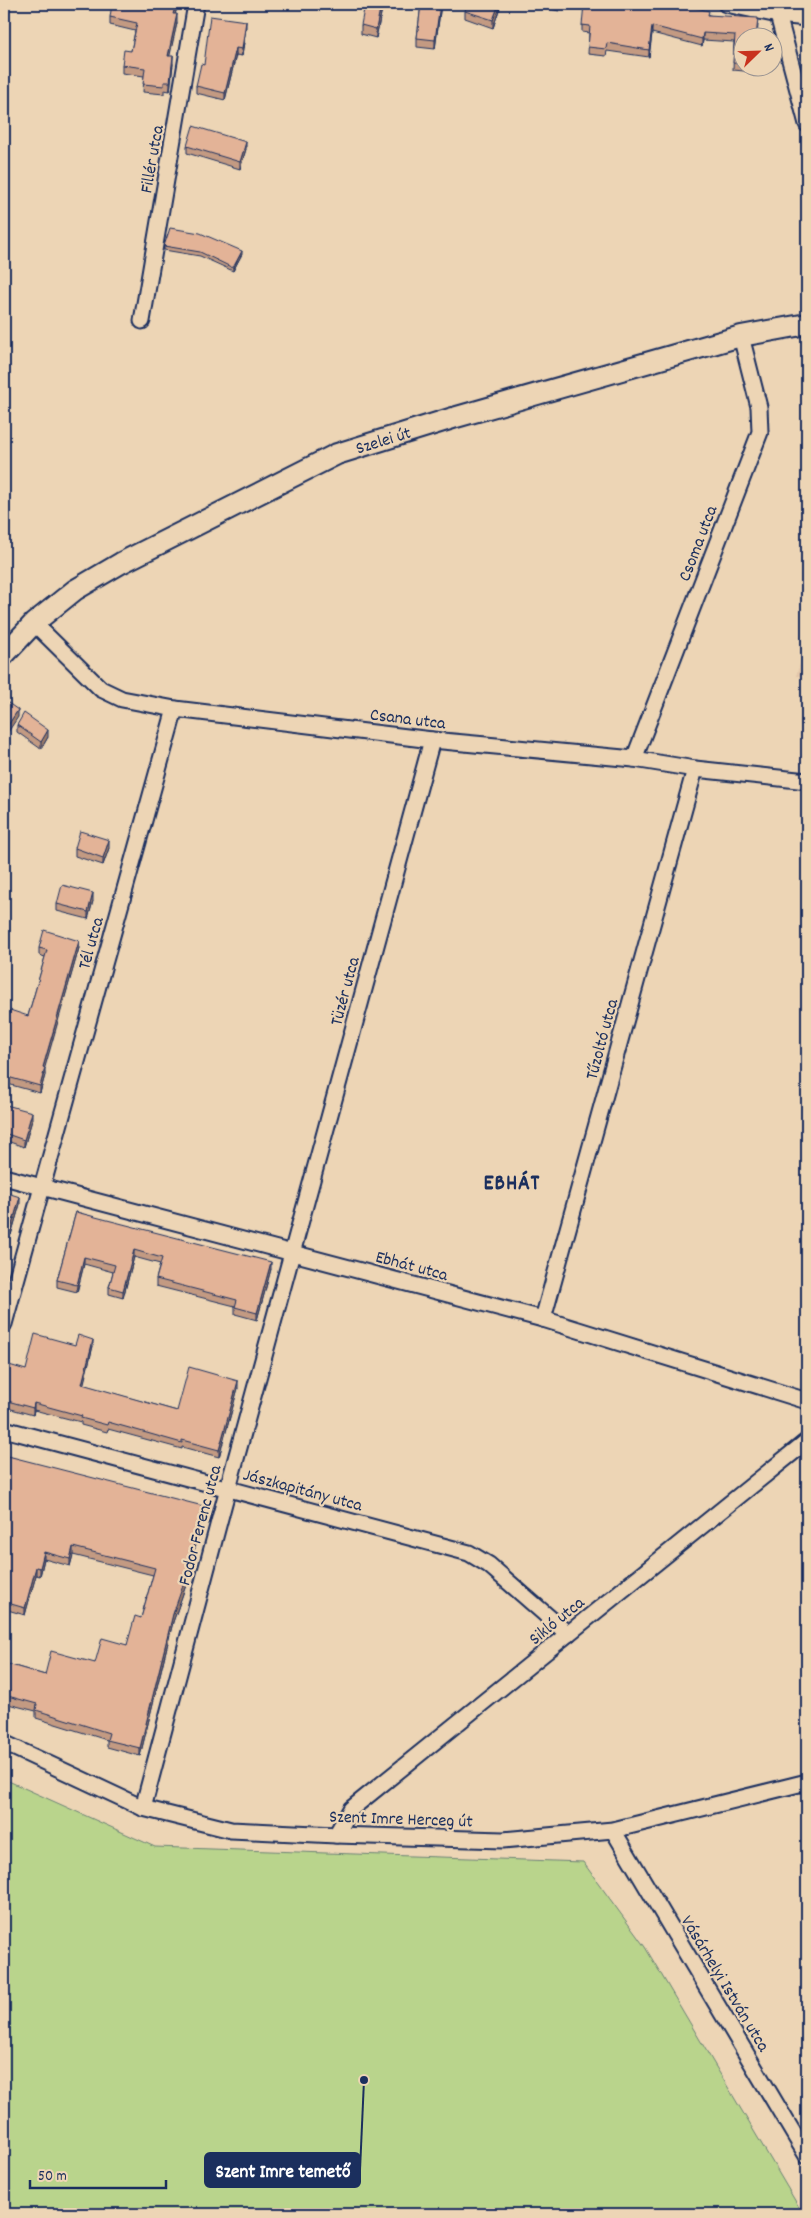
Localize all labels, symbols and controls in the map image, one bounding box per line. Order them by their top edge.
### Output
north arrow [734,28,784,78]
text: N [758,41,779,55]
street label: Fillér utca [135,123,172,195]
street label: Szelei út [353,422,415,462]
street label: Csoma utca [673,502,725,585]
street label: Csana utca [369,703,447,738]
street label: Tél utca [73,914,112,973]
street label: Tüzér utca [325,954,368,1029]
street label: Tűzoltó utca [581,996,626,1083]
district label: EBHÁT [484,1169,540,1200]
street label: Ebhát utca [372,1246,451,1289]
street label: Fodor Ferenc utca [173,1462,230,1589]
street label: Jászkapitány utca [240,1463,365,1520]
street label: Sikló utca [524,1591,591,1652]
street label: Szent Imre Herceg út [329,1805,474,1836]
street label: Vásárhelyi István utca [673,1911,775,2058]
callout: Szent Imre temető [205,2153,360,2187]
scale bar [30,2158,166,2190]
text: Szent Imre temető [215,2160,351,2187]
text: 50 m [38,2166,67,2188]

